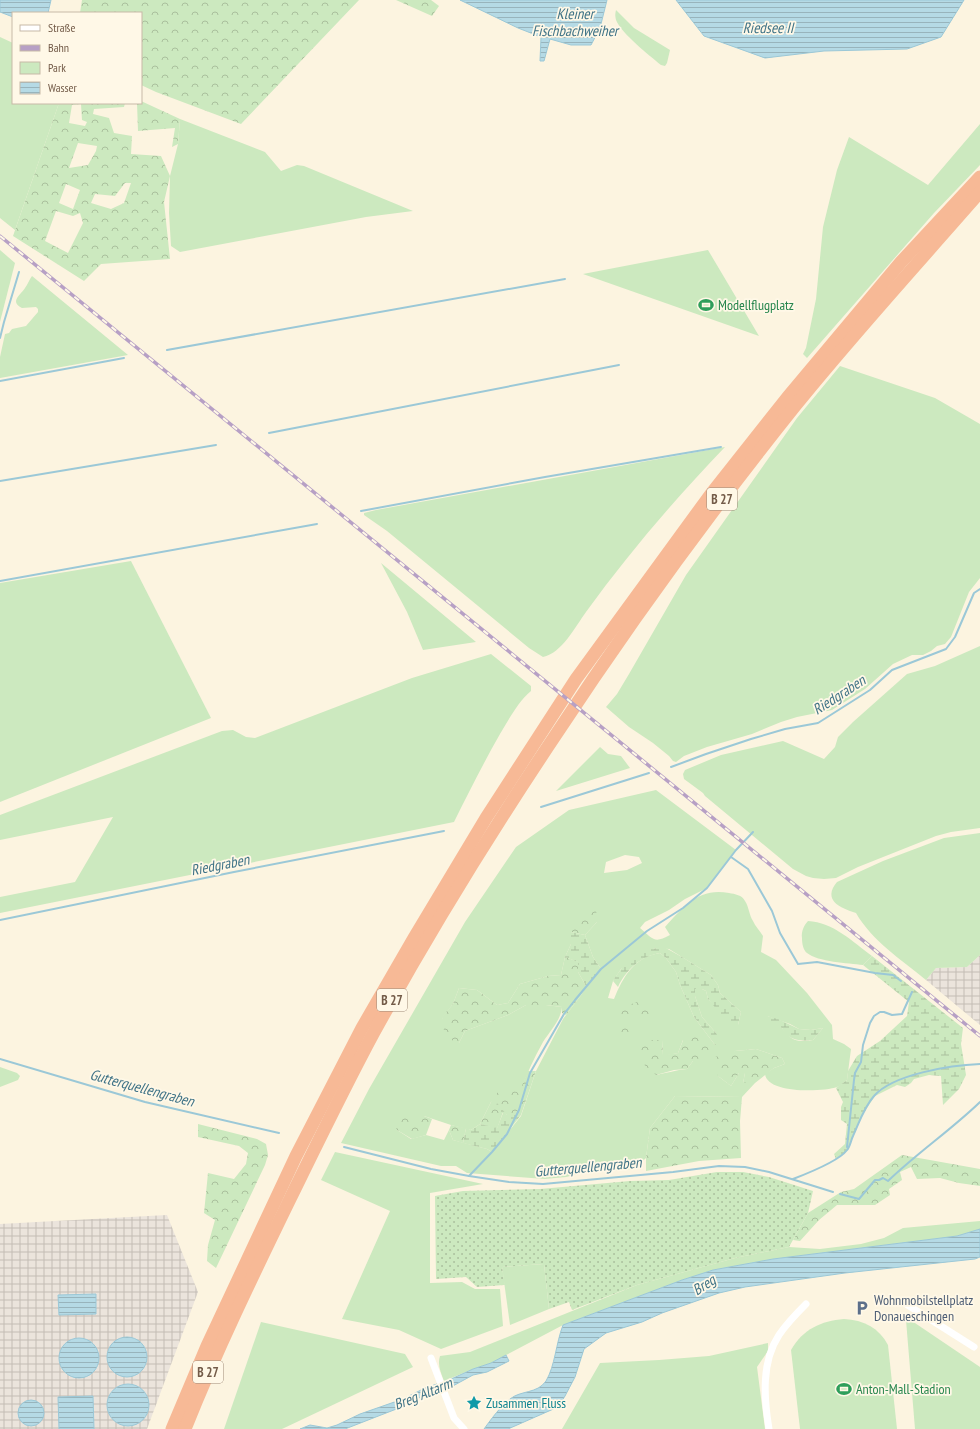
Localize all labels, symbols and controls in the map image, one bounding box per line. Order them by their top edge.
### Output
water label: Kleiner Fischbachweiher [532,4,620,40]
legend [12,12,142,104]
water label: Riedsee II [743,18,795,37]
text: Straße [48,20,75,35]
text: Bahn [48,40,69,55]
text: Park [48,60,66,75]
text: Wasser [48,80,78,95]
sports icon: Modellflugplatz [697,296,715,314]
place label: Modellflugplatz [718,296,794,314]
road number: B 27 [707,488,737,510]
water label: Riedgraben [809,670,870,719]
water label: Riedgraben [189,849,252,879]
road number: B 27 [377,989,407,1011]
water label: Gutterquellengraben [88,1064,198,1111]
water label: Gutterquellengraben [534,1152,644,1181]
water label: Breg [689,1269,720,1299]
place label: Wohnmobilstellplatz Donaueschingen [874,1291,973,1325]
parking icon: Wohnmobilstellplatz Donaueschingen [853,1299,871,1317]
road number: B 27 [193,1361,223,1383]
water label: Breg Altarm [391,1373,456,1414]
sports icon: Anton-Mall-Stadion [835,1380,853,1398]
place label: Anton-Mall-Stadion [856,1380,951,1398]
place icon: Zusammen Fluss [465,1394,483,1412]
place label: Zusammen Fluss [486,1394,566,1412]

